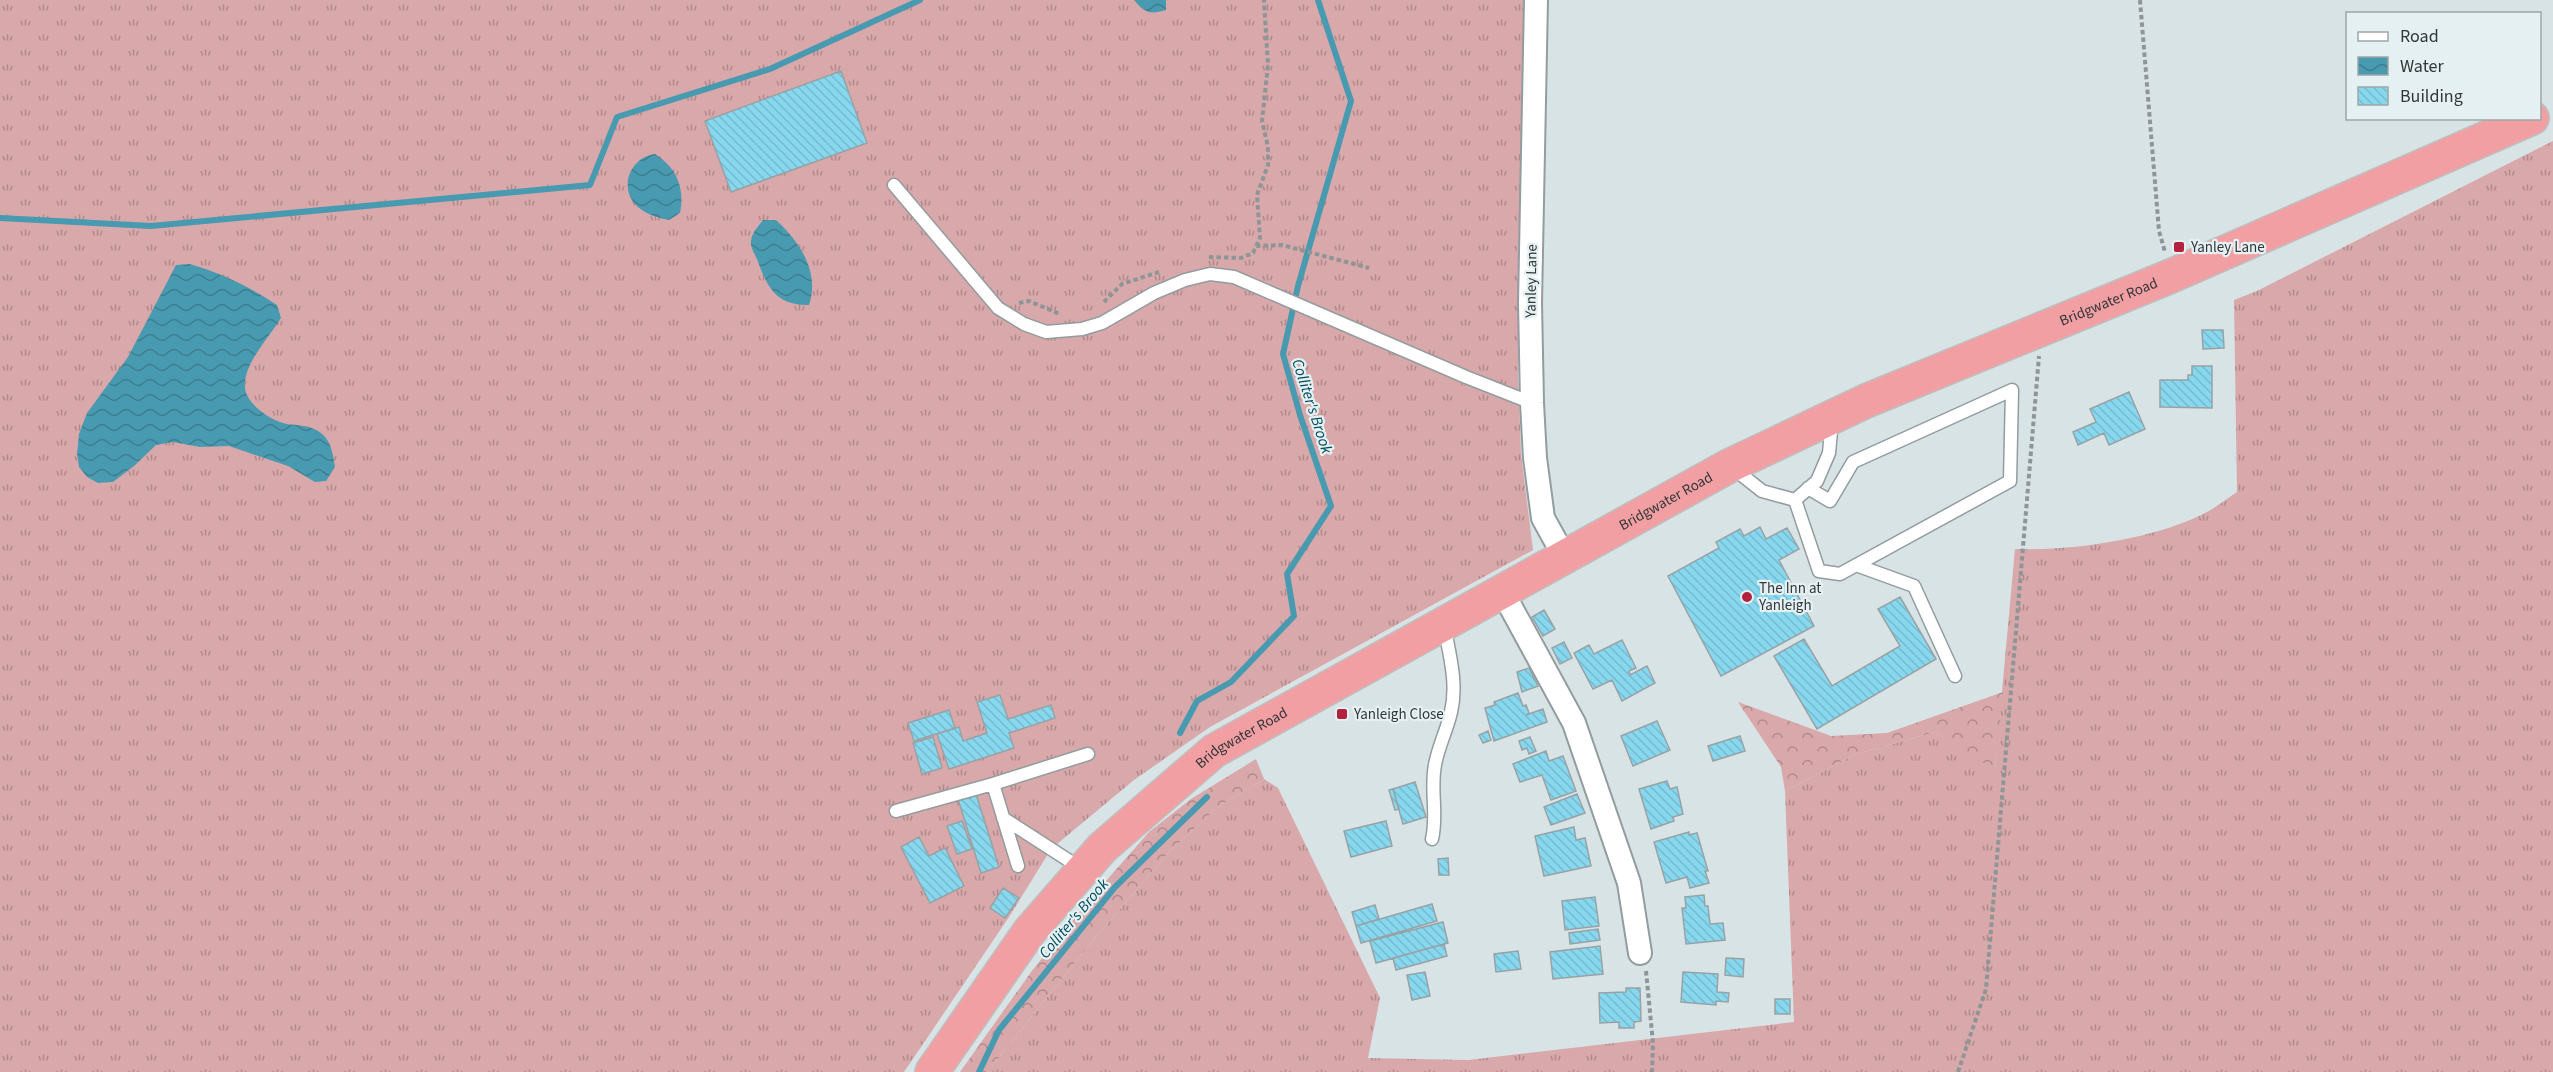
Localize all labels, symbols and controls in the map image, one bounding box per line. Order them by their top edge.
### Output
legend [2346,12,2541,120]
text: Road [2400,24,2439,49]
text: Water [2400,54,2444,79]
text: Building [2400,84,2463,109]
place label: Yanley Lane [2190,237,2265,258]
marker: Yanley Lane [2172,240,2186,254]
street label: Yanley Lane [1520,244,1543,319]
street label: Bridgwater Road [2056,273,2161,332]
water label: Colliter's Brook [1286,356,1338,457]
street label: Bridgwater Road [1615,467,1717,536]
place label: The Inn at Yanleigh [1758,578,1821,616]
marker: The Inn at Yanleigh [1740,590,1754,604]
street label: Bridgwater Road [1191,702,1291,774]
place label: Yanleigh Close [1353,704,1444,725]
marker: Yanleigh Close [1335,707,1349,721]
water label: Colliter's Brook [1034,874,1114,963]

